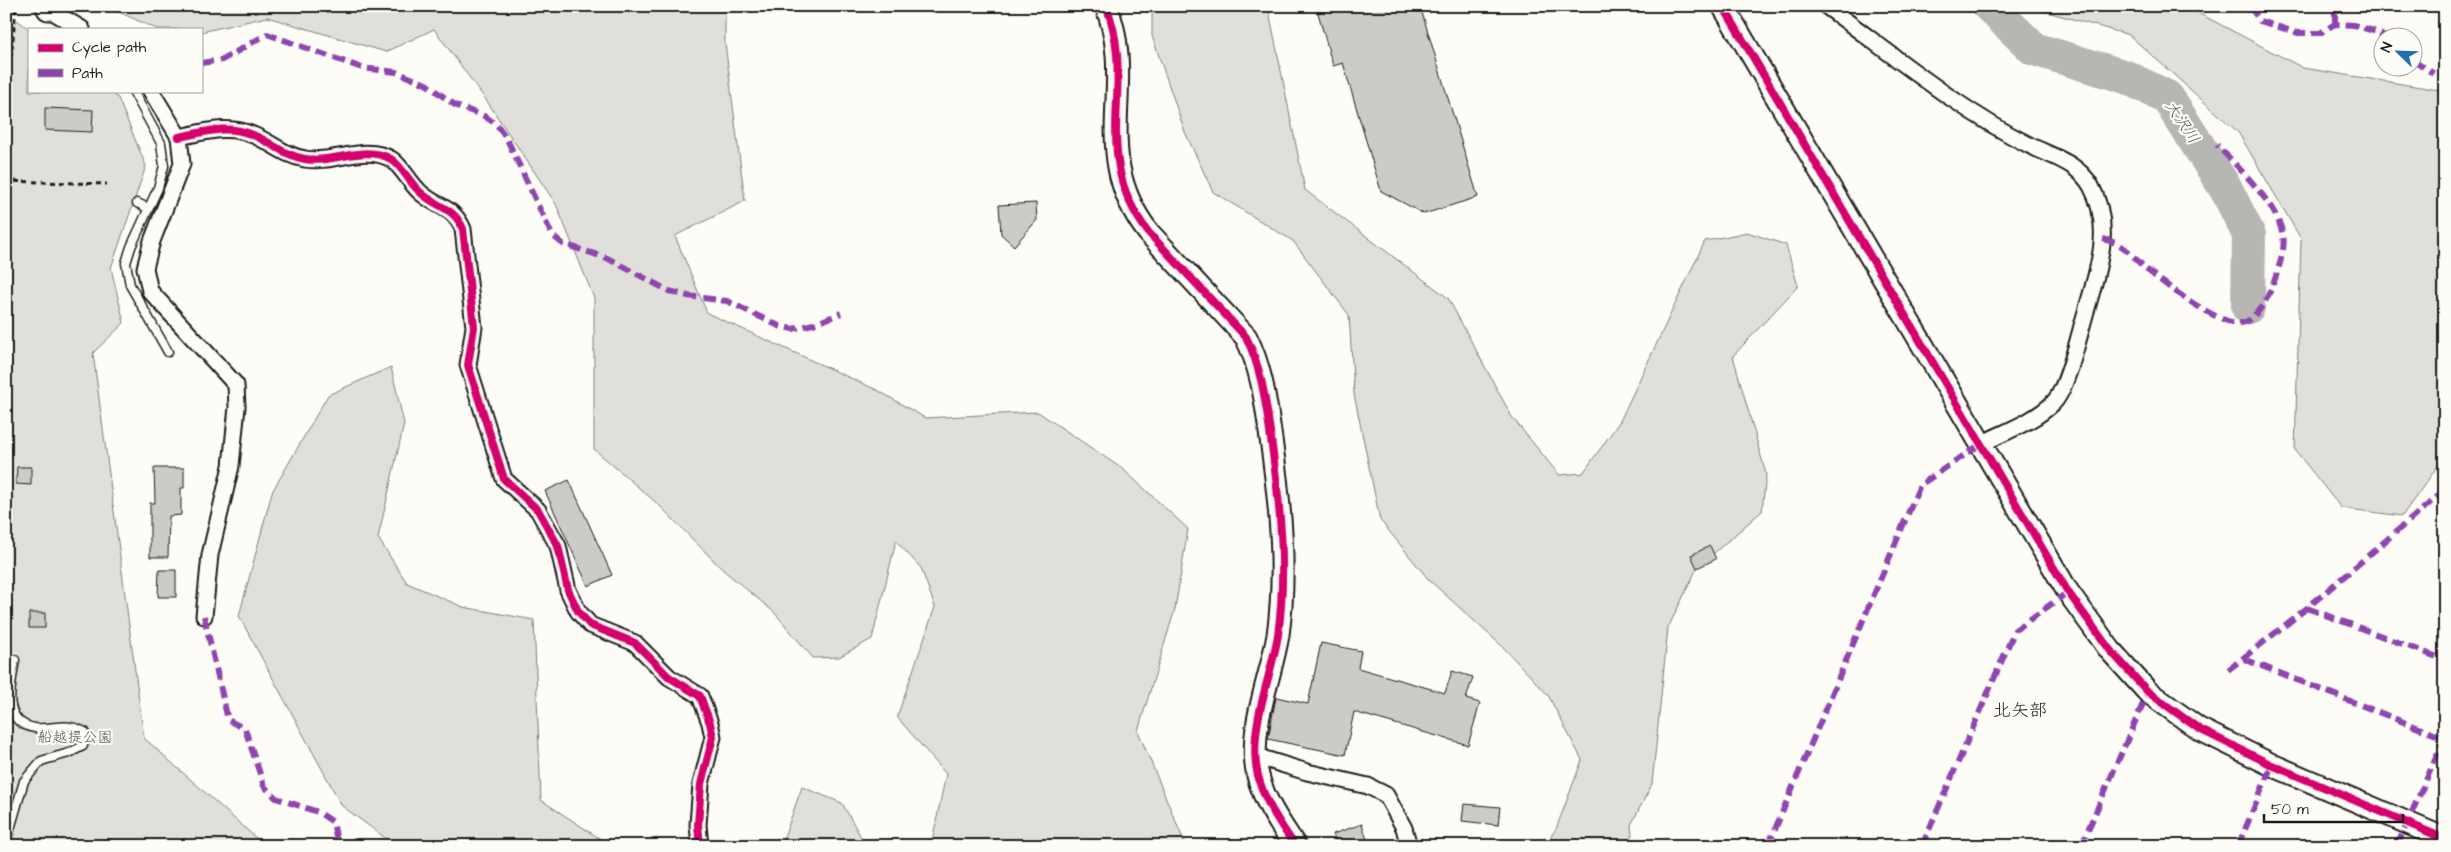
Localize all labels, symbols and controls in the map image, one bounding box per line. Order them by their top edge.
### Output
legend [28,28,202,92]
north arrow [2374,28,2424,78]
text: Cycle path [72,37,147,59]
text: N [2376,39,2398,55]
text: Path [72,63,103,84]
water label: 大沢川 [2159,96,2205,148]
district label: 北矢部 [1993,698,2047,723]
park label: 船越提公園 [37,727,113,748]
scale bar [2264,792,2402,824]
text: 50 m [2271,799,2309,820]

